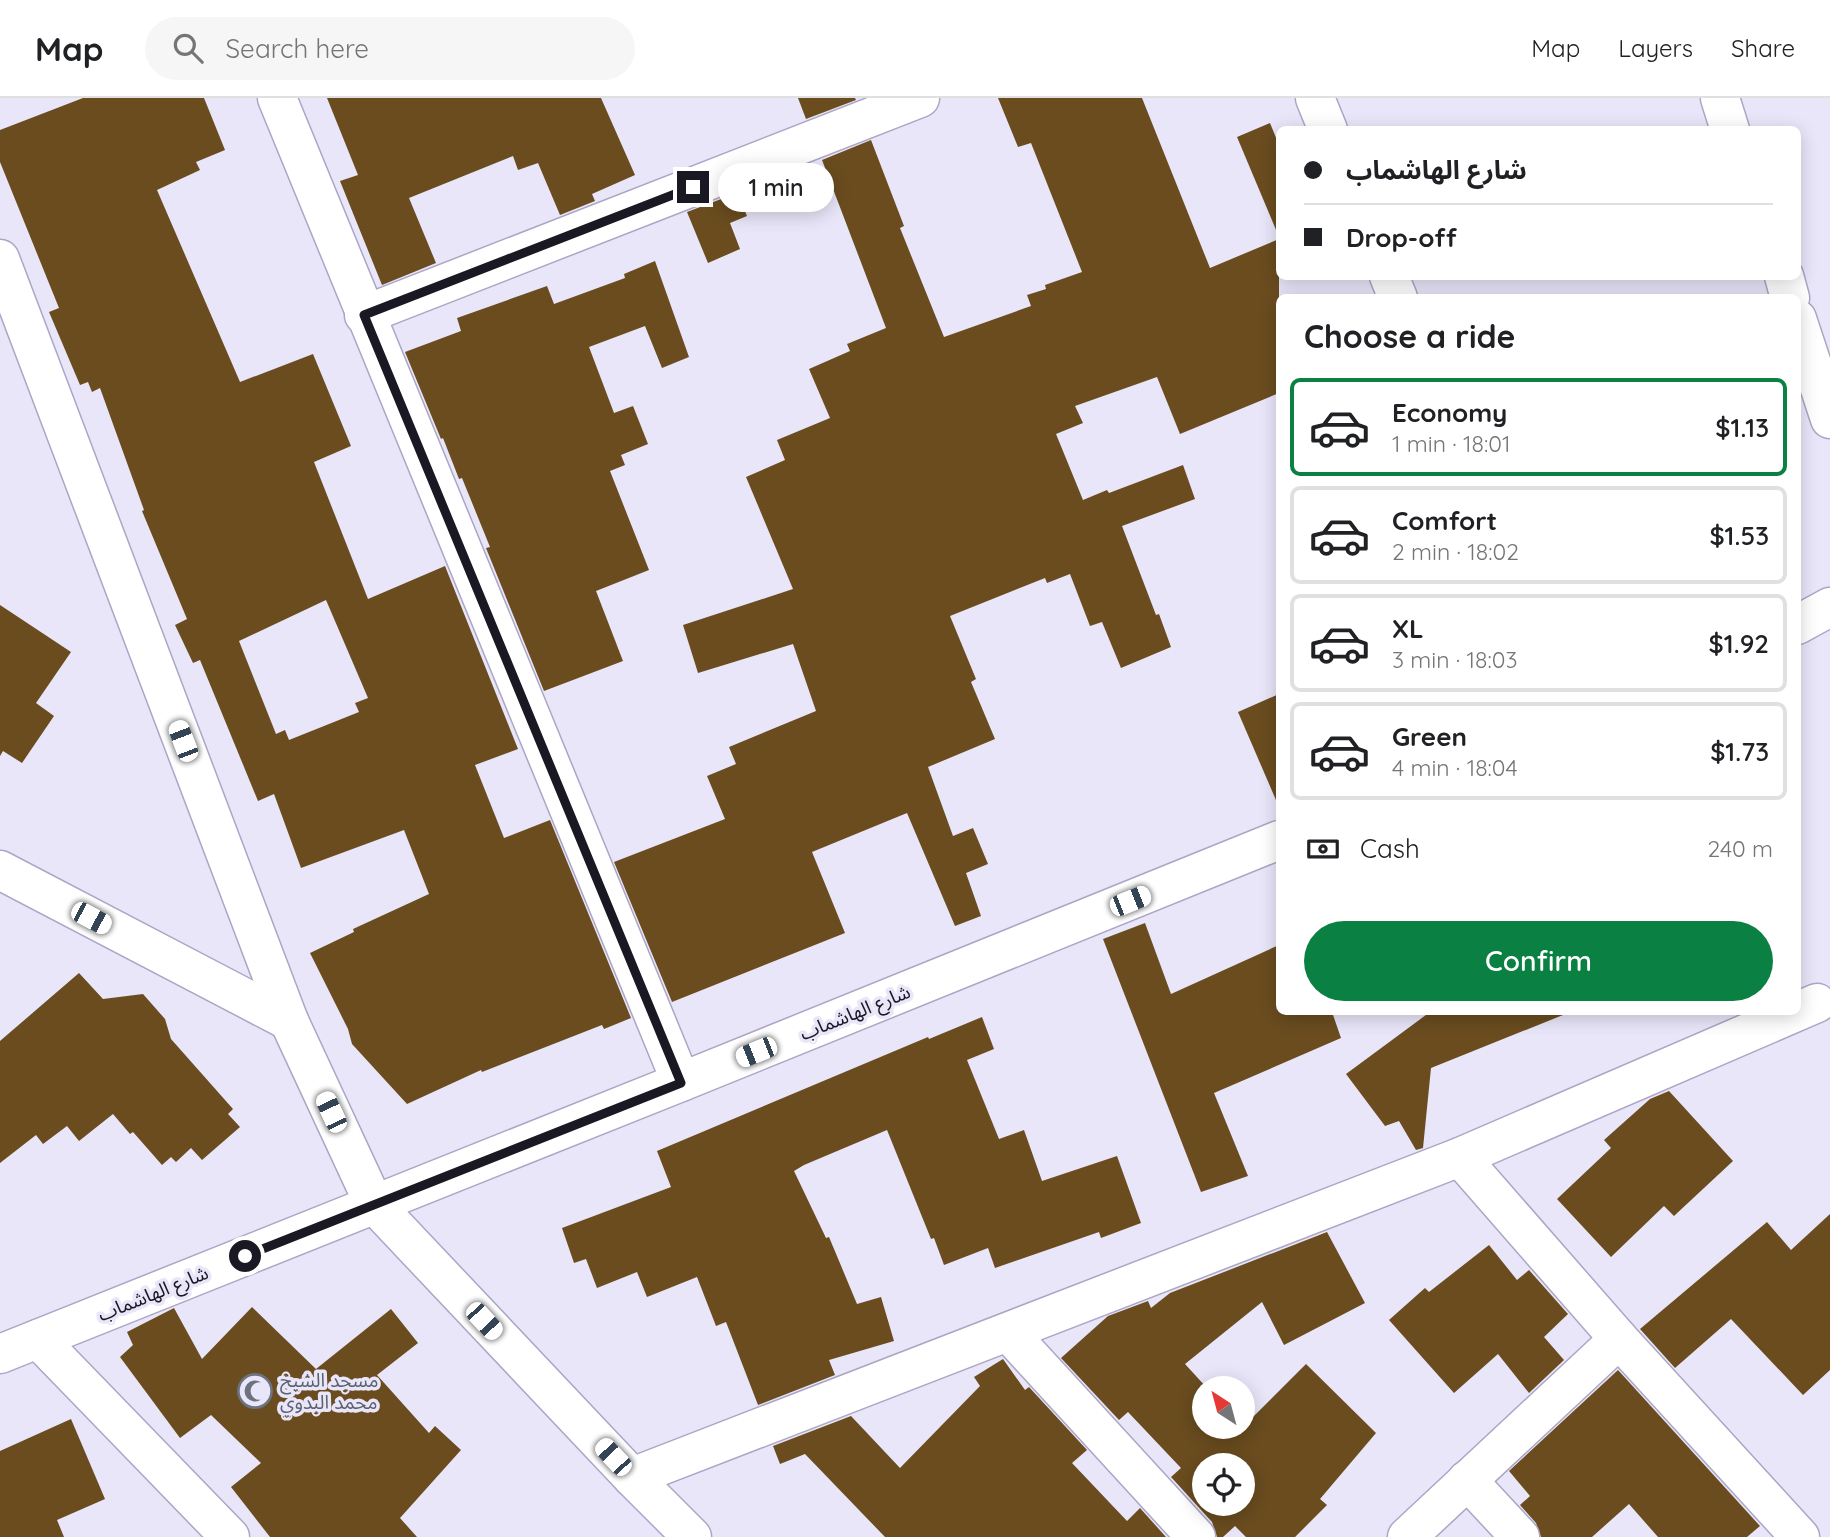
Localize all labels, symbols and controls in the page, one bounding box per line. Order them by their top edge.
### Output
search box [145,17,635,80]
text: Map [35,28,103,69]
icon: search [169,29,207,67]
text: Search here [225,32,369,65]
text: Map [1531,33,1580,63]
text: Layers [1618,33,1693,63]
text: Share [1731,33,1795,63]
text: شارع الهاشماب [1346,153,1527,186]
callout: 1 min [718,162,833,212]
route end [677,171,709,203]
text: 1 min [748,173,804,202]
text: Drop-off [1346,221,1457,254]
text: Choose a ride [1304,316,1516,356]
icon: car [1308,396,1371,459]
text: Economy [1392,396,1507,429]
text: $1.13 [1715,411,1769,444]
text: 1 min · 18:01 [1392,429,1510,458]
icon: car [1308,504,1371,567]
text: Comfort [1392,504,1497,537]
text: $1.53 [1709,519,1769,552]
text: 2 min · 18:02 [1392,537,1519,566]
icon: car [1308,612,1371,675]
text: XL [1392,612,1424,645]
text: $1.92 [1709,627,1769,660]
text: 3 min · 18:03 [1392,645,1518,674]
car [166,718,201,764]
icon: car [1308,720,1371,783]
text: Green [1392,720,1467,753]
text: $1.73 [1710,735,1769,768]
text: 4 min · 18:04 [1392,753,1518,782]
icon: cash [1304,830,1342,868]
text: Cash [1360,832,1420,865]
text: 240 m [1708,834,1773,863]
car [1107,883,1154,919]
car [68,899,115,937]
button: Confirm [1304,921,1773,1001]
street label: شارع الهاشماب [796,979,915,1047]
car [733,1034,780,1070]
car [313,1089,350,1135]
route start [229,1240,261,1272]
street label: شارع الهاشماب [94,1260,213,1328]
car [462,1298,507,1344]
place label: مسجد الشيخ محمد البدوي [280,1368,379,1417]
mosque icon: مسجد الشيخ محمد البدوي [236,1372,274,1410]
north arrow [1192,1376,1255,1438]
map controls [1192,1376,1255,1516]
car [591,1434,636,1480]
button: locate [1192,1453,1255,1516]

